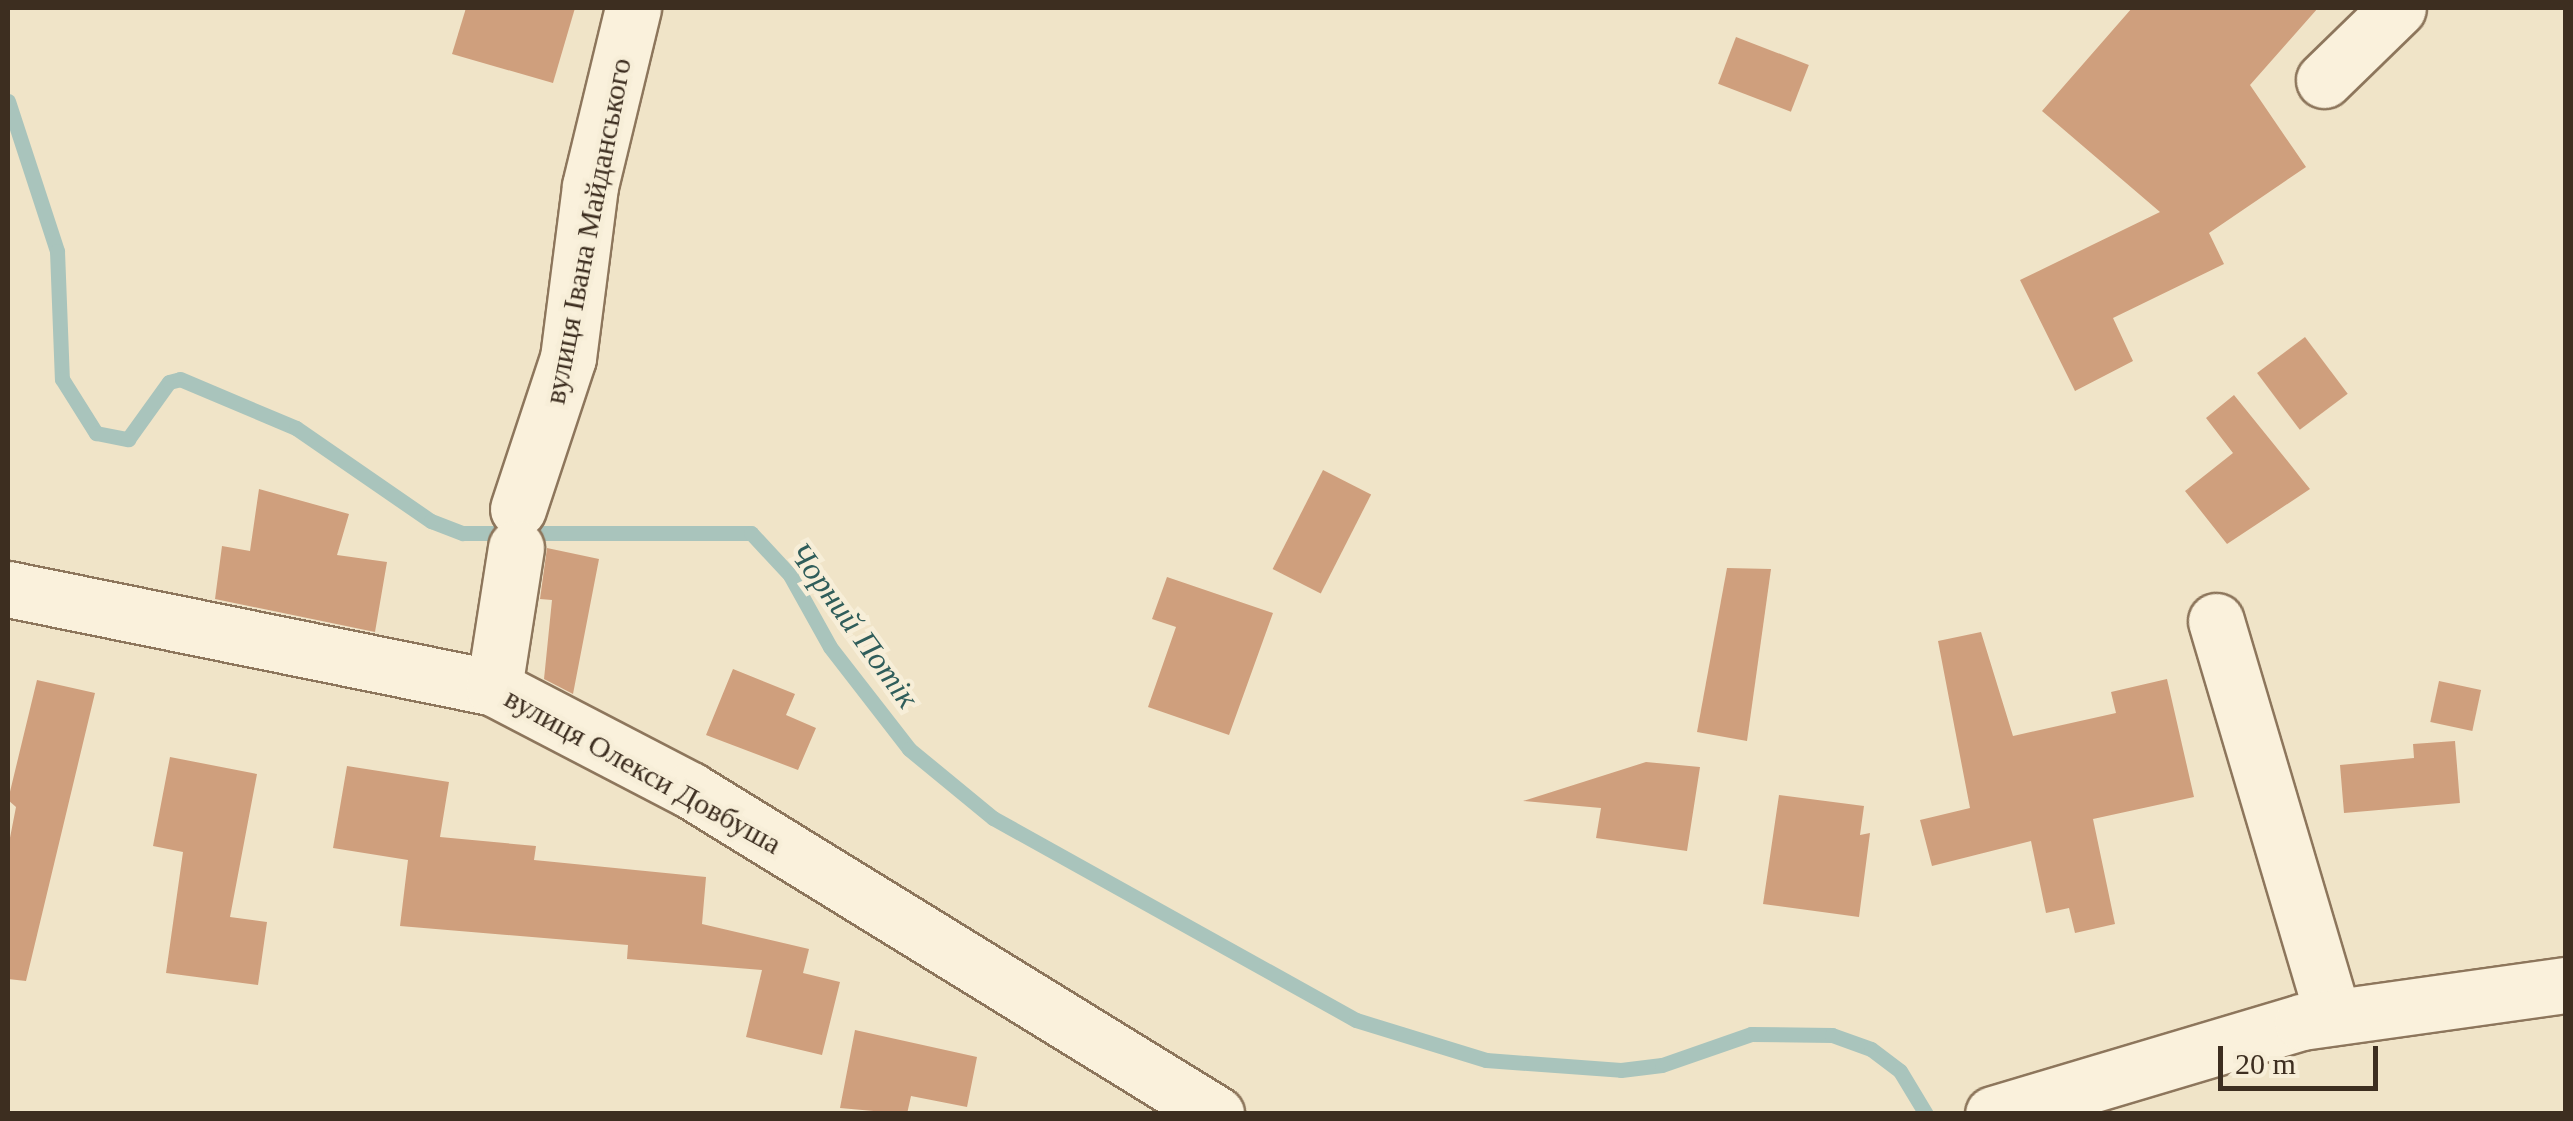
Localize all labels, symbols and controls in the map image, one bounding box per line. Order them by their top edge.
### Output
street label: вулиця Івана Майданського [537,55,639,407]
water label: Чорний Потік [781,534,927,716]
street label: вулиця Олекси Довбуша [498,680,788,862]
scale bar [2223,1026,2383,1088]
text: 20 m [2235,1047,2296,1080]

